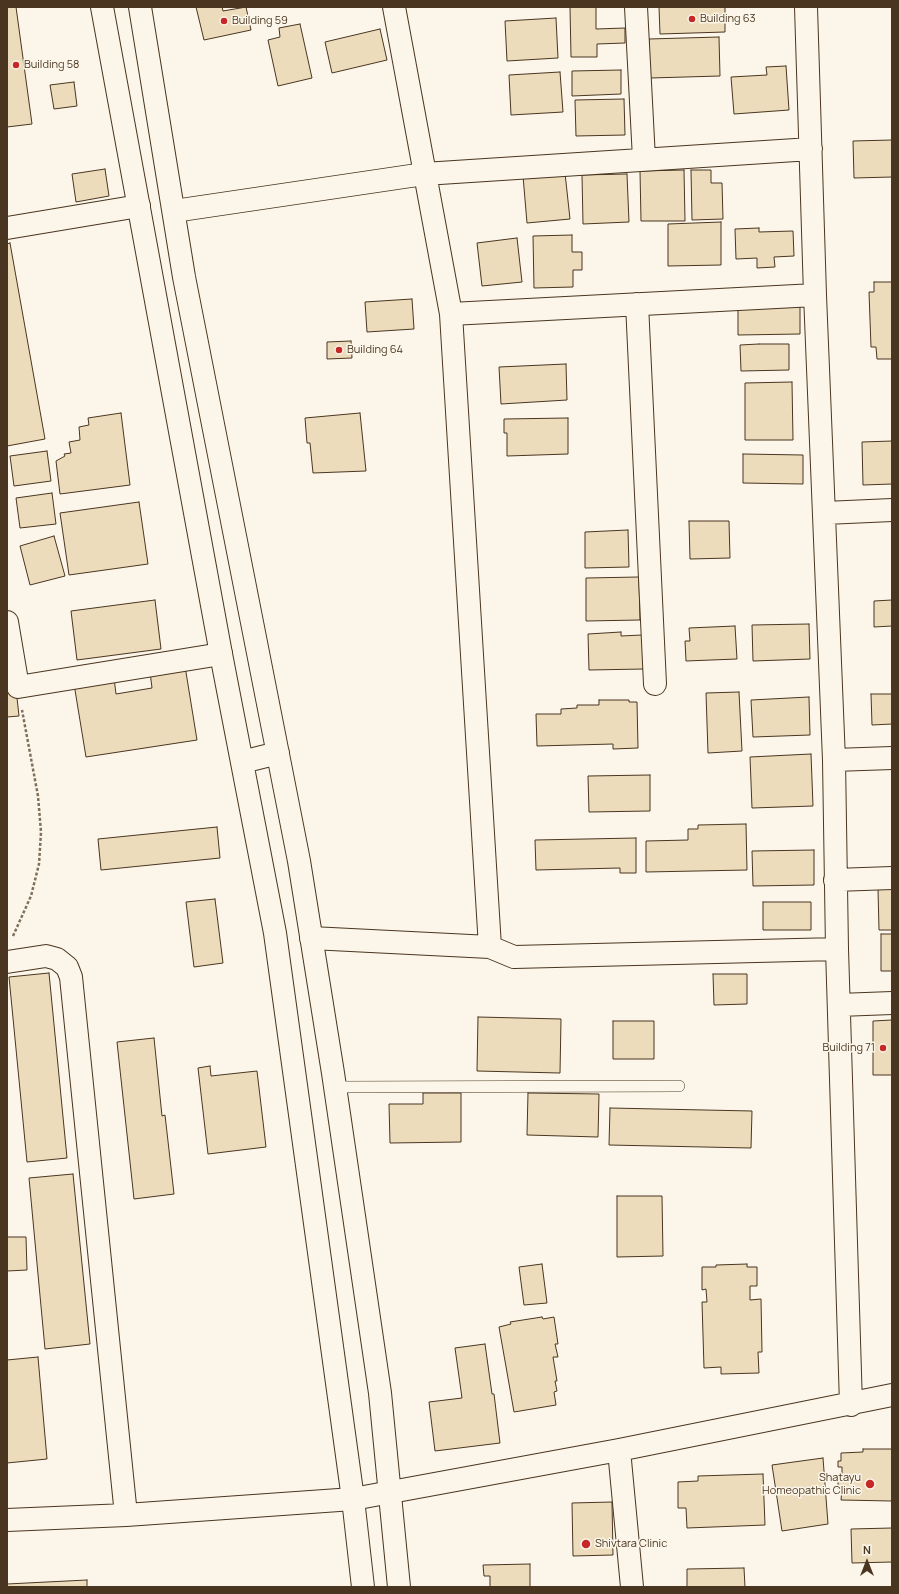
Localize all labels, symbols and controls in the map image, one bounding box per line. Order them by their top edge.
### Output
place label: Building 63 [700,12,756,26]
place label: Building 59 [232,14,288,28]
marker: Building 63 [687,14,697,24]
marker: Building 59 [219,16,229,26]
place label: Building 58 [24,58,79,72]
marker: Building 58 [11,60,21,70]
place label: Building 64 [347,343,403,357]
marker: Building 64 [334,345,344,355]
place label: Building 71 [822,1041,875,1055]
marker: Building 71 [878,1043,888,1053]
place label: Shatayu Homeopathic Clinic [762,1471,861,1497]
marker: Shatayu Homeopathic Clinic [864,1478,876,1490]
place label: Shivtara Clinic [595,1537,667,1551]
marker: Shivtara Clinic [580,1538,592,1550]
north arrow [847,1542,887,1582]
text: N [863,1542,871,1557]

